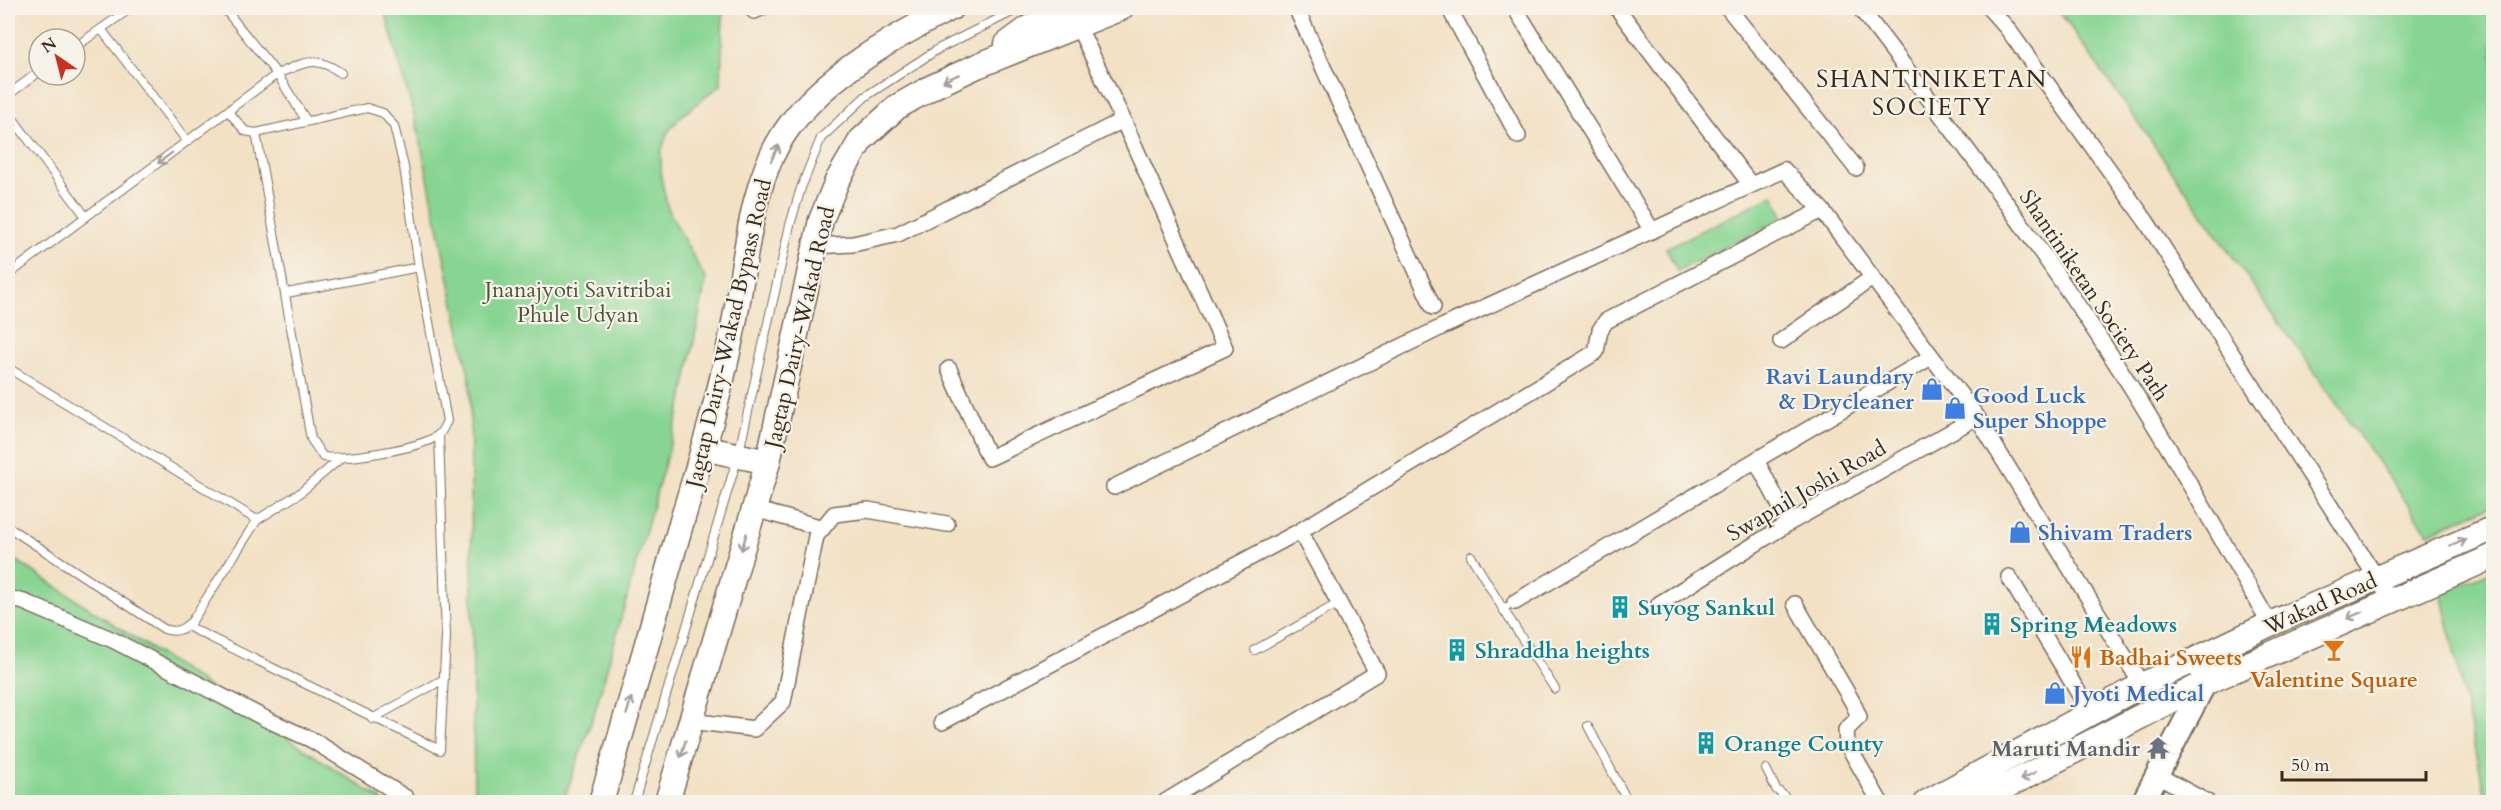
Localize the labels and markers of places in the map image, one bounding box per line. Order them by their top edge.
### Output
place label: Ravi Laundary & Drycleaner [1766,362,1914,417]
shop icon: Ravi Laundary & Drycleaner [1919,376,1945,402]
place label: Good Luck Super Shoppe [1973,381,2107,436]
shop icon: Good Luck Super Shoppe [1942,395,1968,421]
place label: Shivam Traders [2038,518,2192,548]
shop icon: Shivam Traders [2007,519,2033,545]
place label: Suyog Sankul [1638,593,1776,623]
building icon: Suyog Sankul [1607,594,1633,620]
place label: Spring Meadows [2010,610,2177,640]
building icon: Spring Meadows [1979,611,2005,637]
place label: Shraddha heights [1475,636,1650,666]
building icon: Shraddha heights [1444,637,1470,663]
bar icon: Valentine Square [2321,637,2347,663]
place label: Badhai Sweets [2099,643,2242,673]
restaurant icon: Badhai Sweets [2068,644,2094,670]
place label: Valentine Square [2250,665,2418,695]
place label: Jyoti Medical [2070,679,2205,709]
shop icon: Jyoti Medical [2042,680,2068,706]
place label: Orange County [1724,729,1884,759]
building icon: Orange County [1693,730,1719,756]
place label: Maruti Mandir [1991,734,2140,764]
temple icon: Maruti Mandir [2145,735,2171,761]

